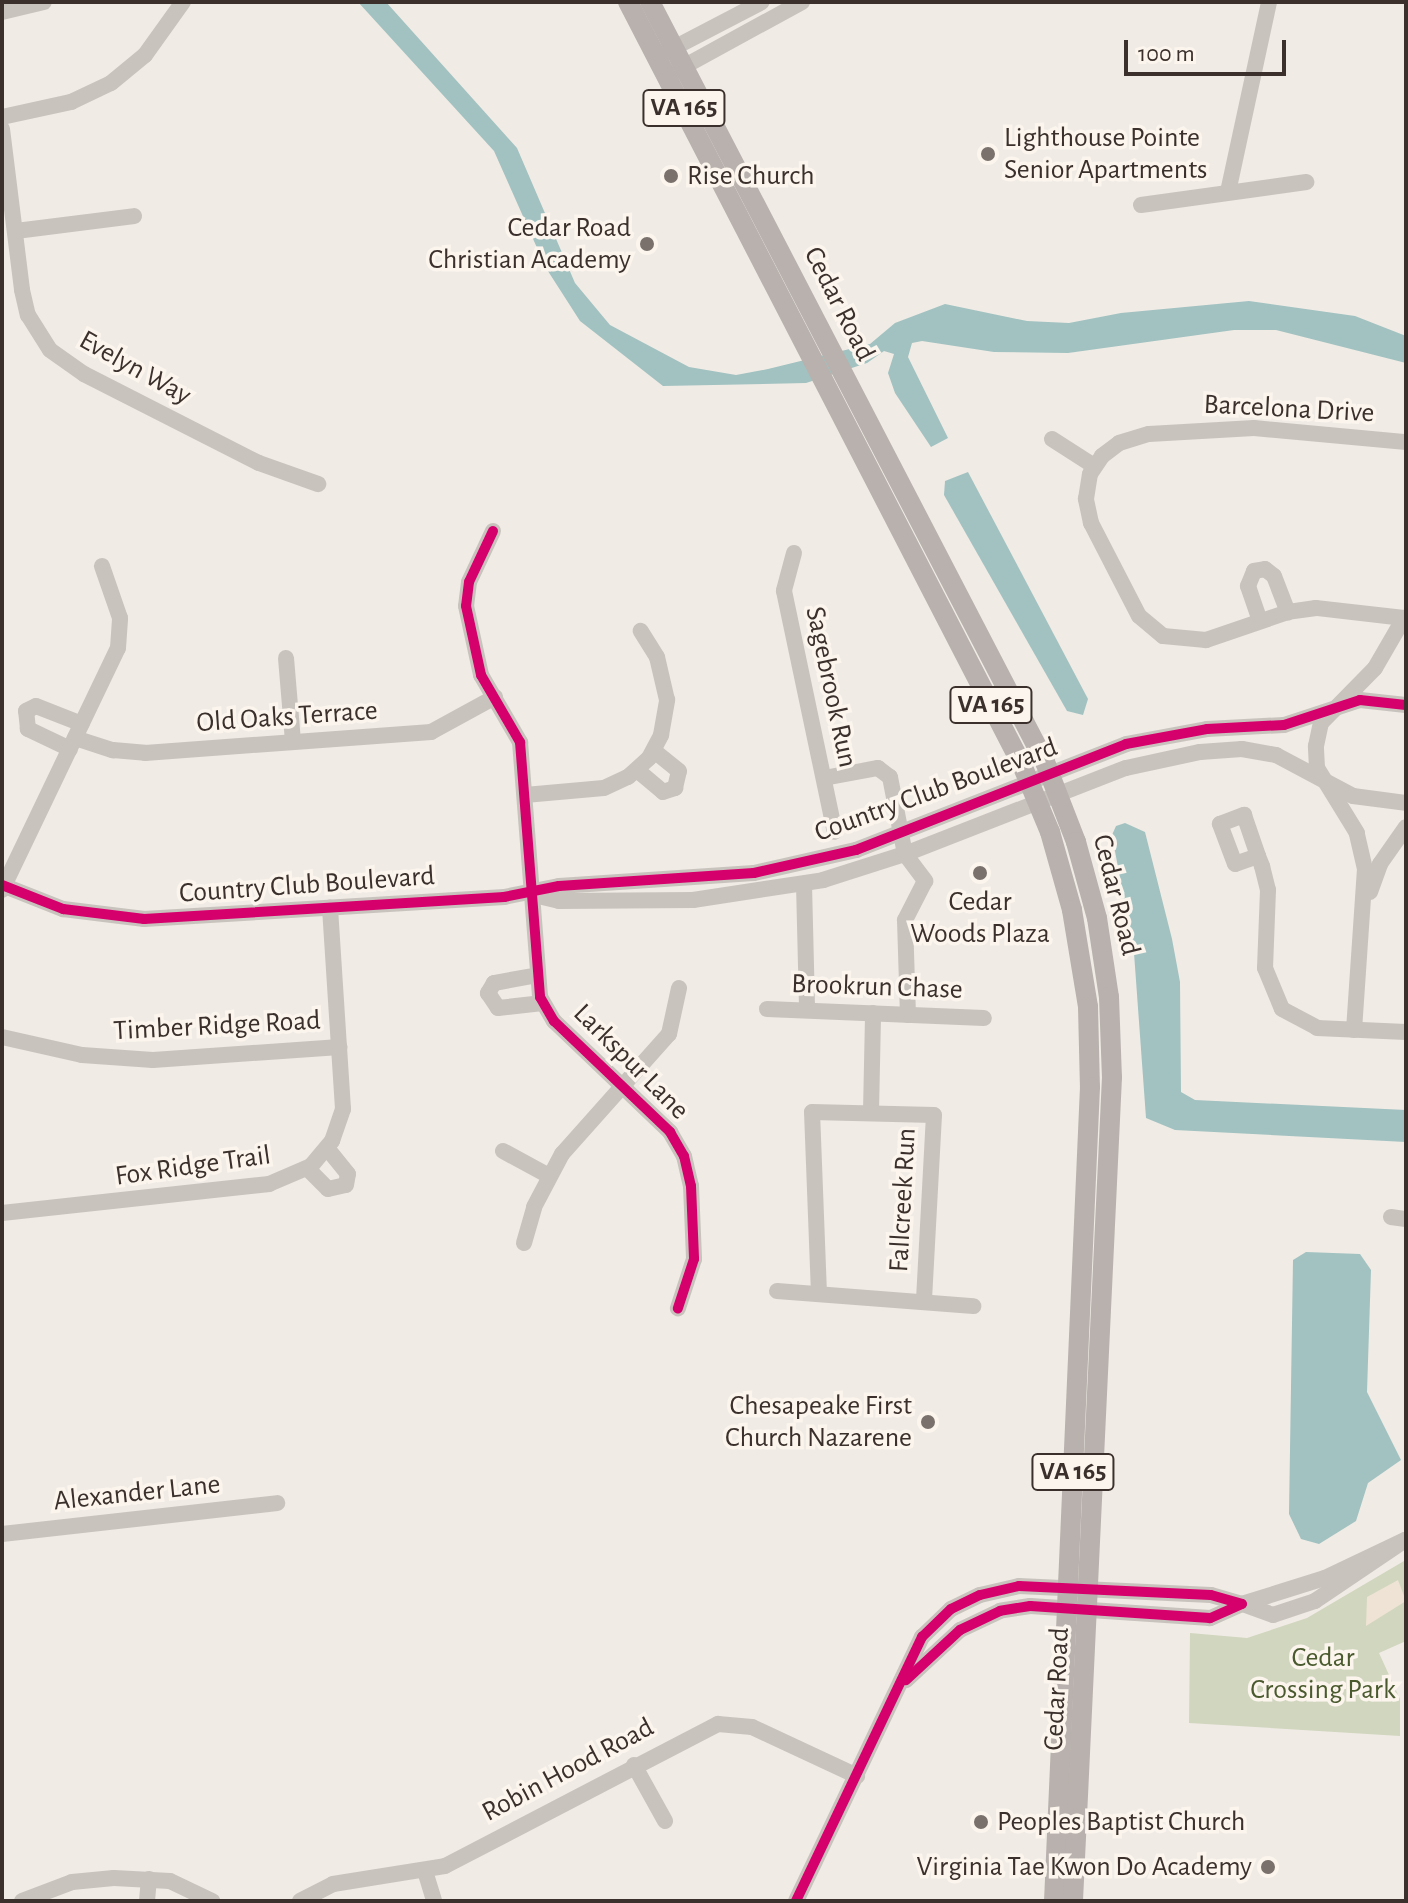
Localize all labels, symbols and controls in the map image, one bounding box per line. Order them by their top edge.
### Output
scale bar [1128,24,1290,74]
text: 100 m [1138,42,1195,66]
road number: VA 165 [642,86,726,130]
place label: Lighthouse Pointe Senior Apartments [1004,121,1207,187]
marker: Lighthouse Pointe Senior Apartments [979,145,997,163]
place label: Rise Church [687,159,815,193]
marker: Rise Church [662,167,680,185]
place label: Cedar Road Christian Academy [428,211,631,277]
marker: Cedar Road Christian Academy [638,235,656,253]
street label: Cedar Road [796,241,882,367]
street label: Evelyn Way [73,324,197,412]
street label: Barcelona Drive [1203,388,1375,430]
street label: Sagebrook Run [798,604,864,770]
road number: VA 165 [949,683,1033,727]
street label: Old Oaks Terrace [195,694,379,740]
street label: Country Club Boulevard [810,730,1062,850]
street label: Cedar Road [1085,831,1147,959]
street label: Country Club Boulevard [178,859,436,911]
marker: Cedar Woods Plaza [971,864,989,882]
place label: Cedar Woods Plaza [910,885,1050,951]
street label: Brookrun Chase [791,967,963,1007]
street label: Larkspur Lane [566,997,696,1127]
street label: Timber Ridge Road [112,1004,322,1048]
street label: Fallcreek Run [882,1127,924,1273]
street label: Fox Ridge Trail [113,1138,273,1194]
place label: Chesapeake First Church Nazarene [725,1389,912,1455]
marker: Chesapeake First Church Nazarene [919,1413,937,1431]
road number: VA 165 [1031,1450,1115,1494]
street label: Alexander Lane [52,1468,222,1518]
street label: Cedar Road [1037,1626,1077,1752]
park label: Cedar Crossing Park [1250,1641,1396,1707]
street label: Robin Hood Road [476,1711,660,1829]
place label: Peoples Baptist Church [997,1805,1245,1839]
marker: Peoples Baptist Church [972,1813,990,1831]
place label: Virginia Tae Kwon Do Academy [917,1850,1252,1884]
marker: Virginia Tae Kwon Do Academy [1259,1858,1277,1876]

